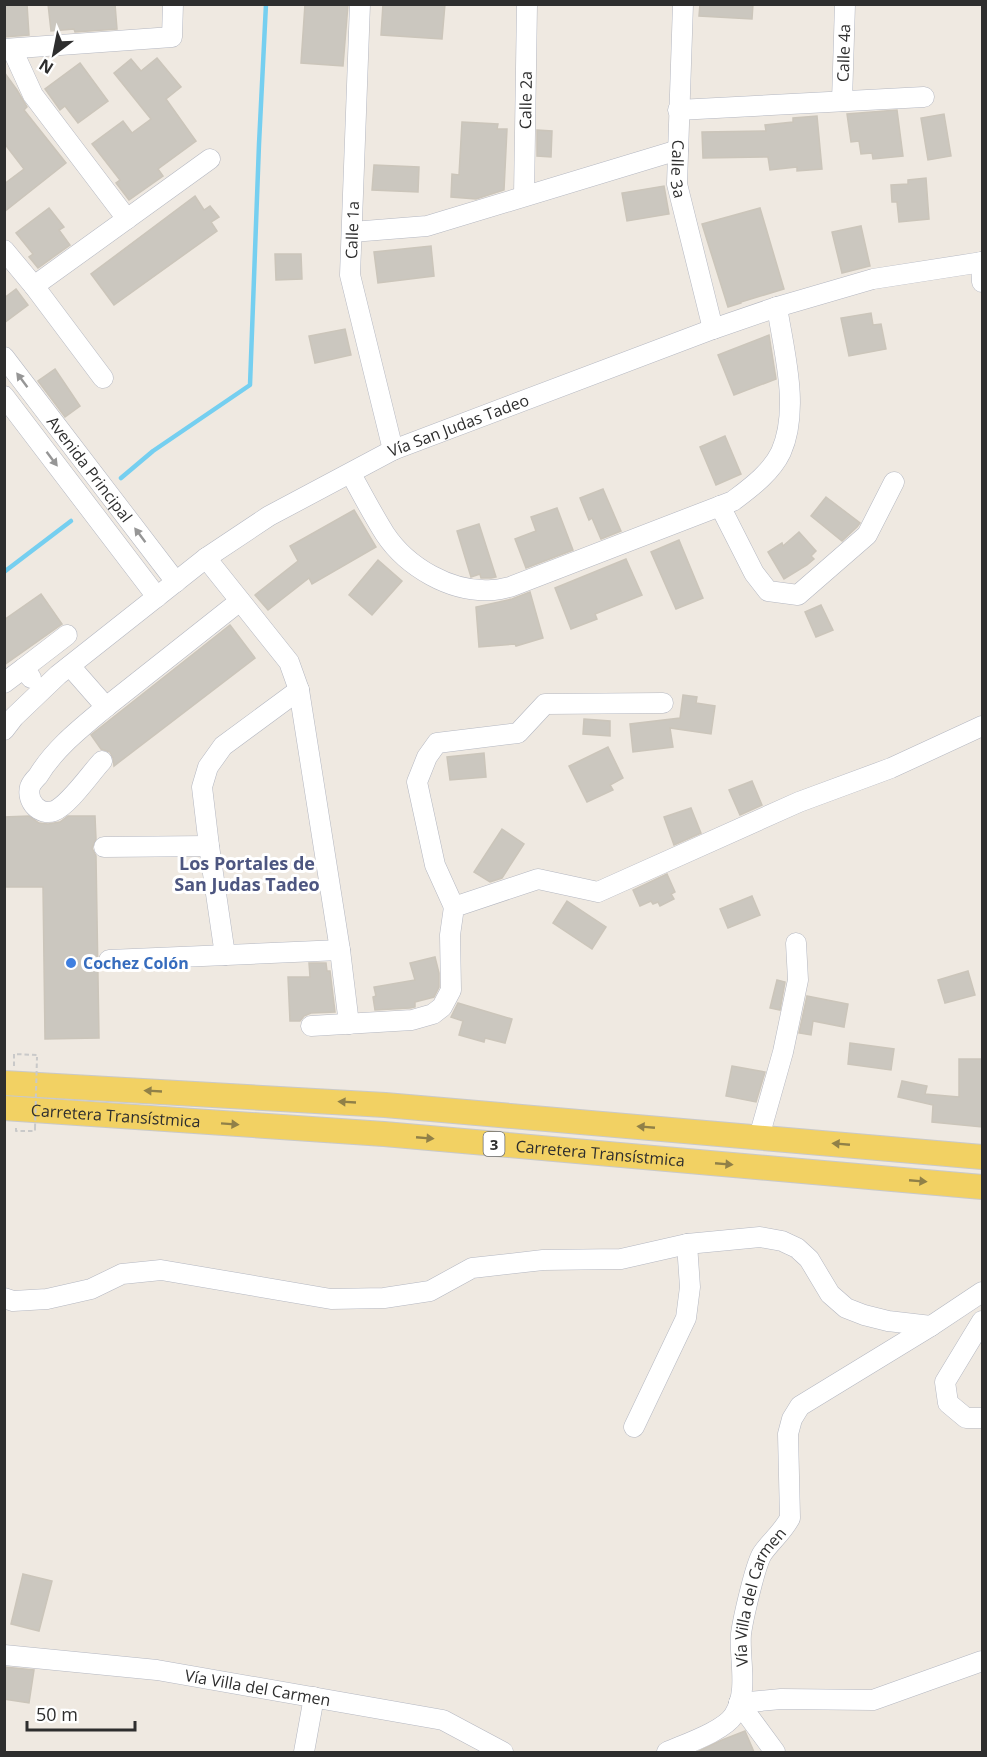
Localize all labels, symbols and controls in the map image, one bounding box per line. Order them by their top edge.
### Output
north arrow [24,24,84,84]
street label: Calle 4a [832,24,855,82]
text: N [35,54,57,79]
street label: Calle 2a [514,71,537,129]
street label: Calle 3a [665,139,691,200]
street label: Calle 1a [340,201,364,259]
one-way arrow [16,373,28,389]
street label: Vía San Judas Tadeo [385,389,532,462]
street label: Avenida Principal [42,411,137,527]
one-way arrow [46,451,59,467]
one-way arrow [135,528,147,543]
district label: Los Portales de San Judas Tadeo [174,851,320,896]
place label: Cochez Colón [83,952,189,974]
marker: Cochez Colón [64,956,78,970]
one-way arrow [143,1087,162,1096]
one-way arrow [338,1098,357,1107]
street label: Carretera Transístmica [30,1099,201,1132]
one-way arrow [221,1119,240,1128]
one-way arrow [637,1122,656,1132]
road number: 3 [484,1132,504,1156]
one-way arrow [415,1133,434,1142]
street label: Carretera Transístmica [515,1135,686,1172]
one-way arrow [831,1139,850,1149]
one-way arrow [714,1159,733,1168]
one-way arrow [909,1176,928,1186]
street label: Vía Villa del Carmen [730,1522,791,1667]
street label: Vía Villa del Carmen [183,1664,332,1711]
scale bar [27,1694,135,1732]
text: 50 m [36,1702,78,1726]

